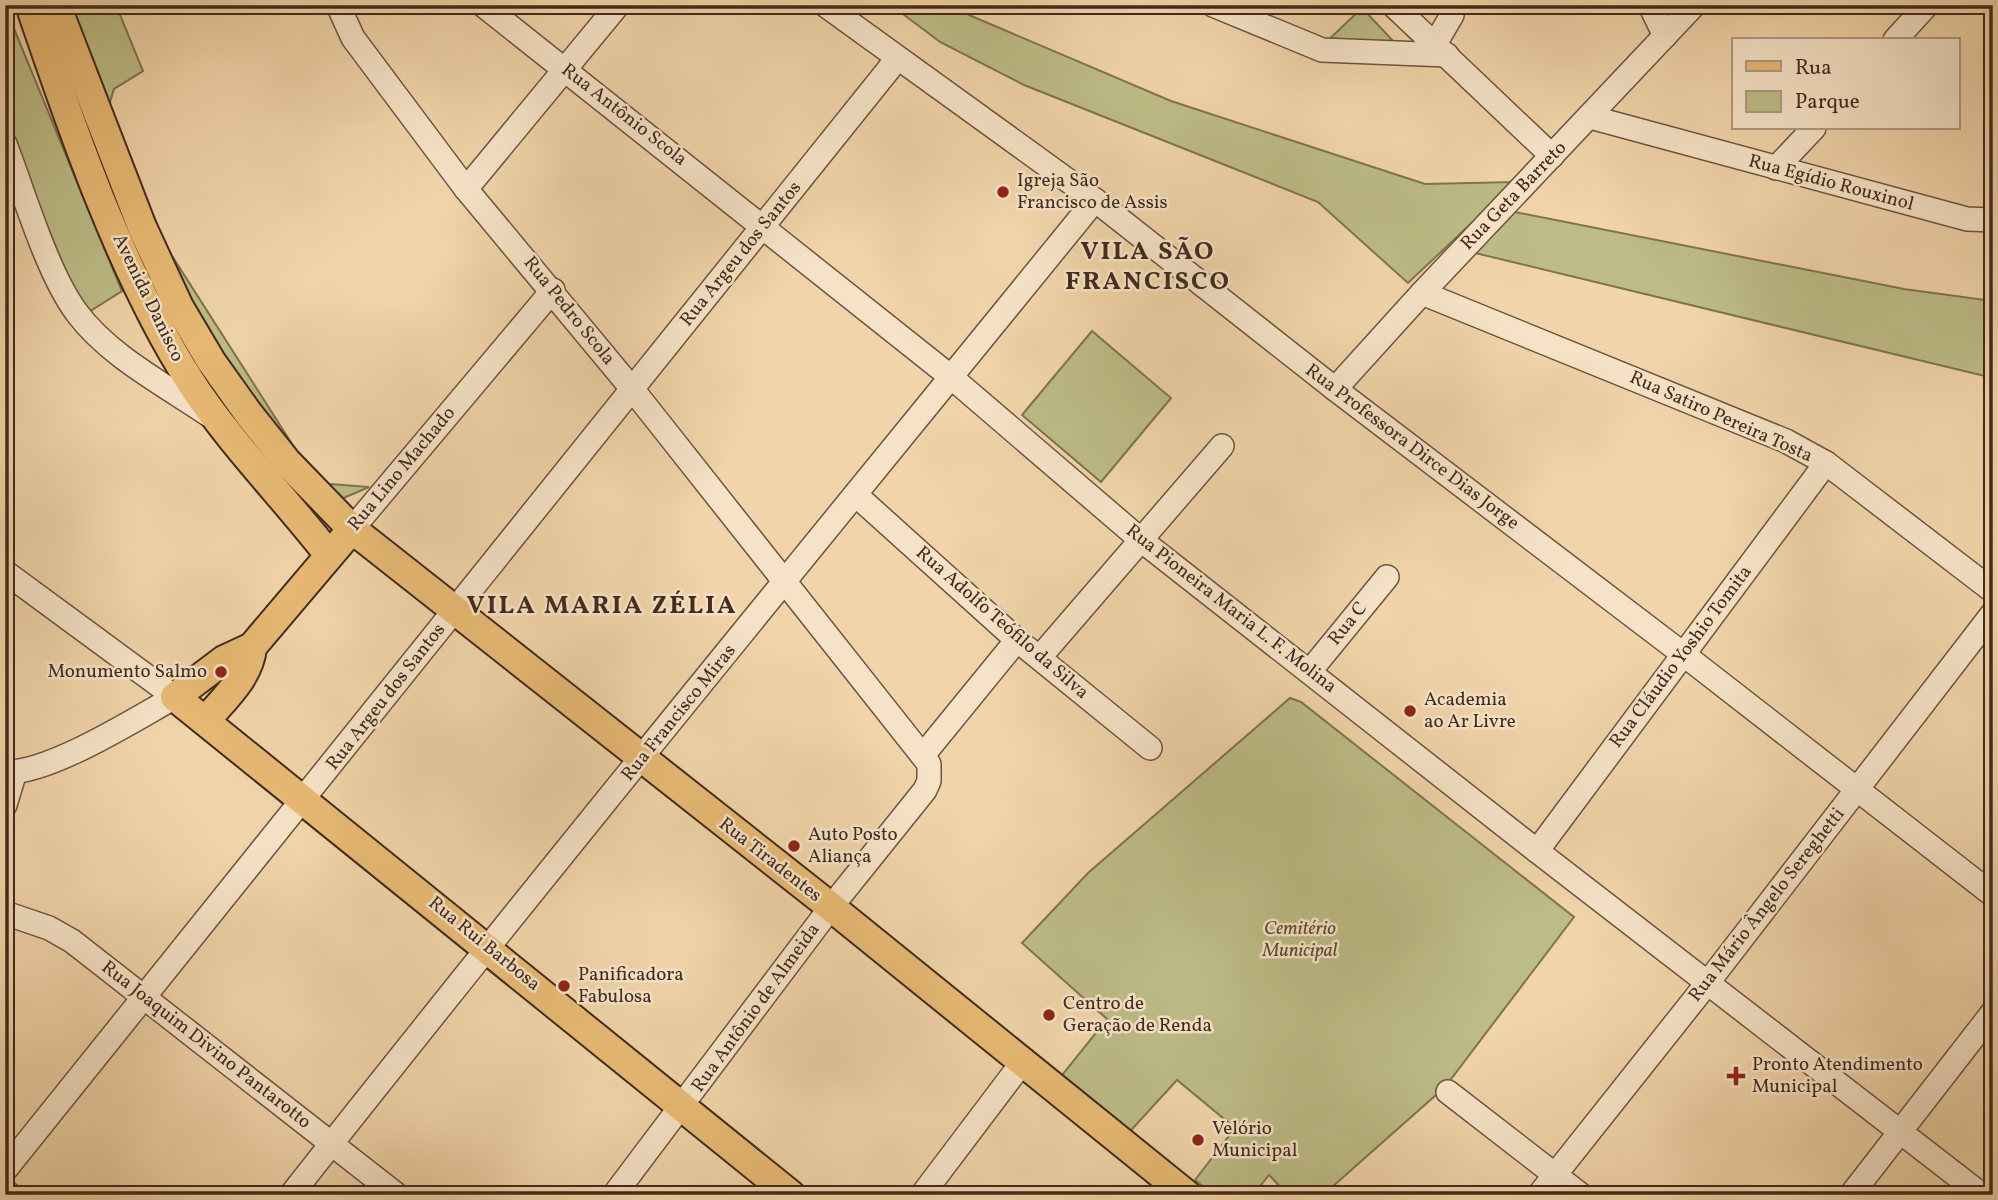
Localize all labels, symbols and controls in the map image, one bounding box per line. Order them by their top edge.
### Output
legend [1732,38,1960,130]
text: Rua [1795,54,1832,83]
street label: Rua Antônio Scola [556,58,692,172]
text: Parque [1795,88,1860,117]
street label: Rua Geta Barreto [1455,136,1573,256]
street label: Rua Egídio Rouxinol [1745,148,1917,218]
place label: Igreja São Francisco de Assis [1017,168,1168,216]
street label: Rua Argeu dos Santos [674,176,808,332]
marker: Igreja São Francisco de Assis [995,184,1011,200]
street label: Avenida Danisco [106,230,190,366]
district label: VILA SÃO FRANCISCO [1065,234,1231,300]
street label: Rua Pedro Scola [517,251,621,371]
street label: Rua Professora Dirce Dias Jorge [1300,358,1524,536]
street label: Rua Satiro Pereira Tosta [1625,365,1817,469]
street label: Rua Lino Machado [342,401,462,537]
street label: Rua Pioneira Maria L. F. Molina [1120,518,1342,700]
street label: Rua Adolfo Teófilo da Silva [910,540,1094,706]
street label: Rua Cláudio Yoshio Tomita [1604,560,1758,754]
district label: VILA MARIA ZÉLIA [467,588,737,624]
street label: Rua C [1322,597,1374,651]
street label: Rua Argeu dos Santos [320,618,452,776]
street label: Rua Francisco Miras [616,639,742,787]
place label: Monumento Salmo [47,659,207,685]
marker: Monumento Salmo [213,664,229,680]
place label: Academia ao Ar Livre [1424,687,1516,735]
marker: Academia ao Ar Livre [1402,703,1418,719]
street label: Rua Mário Ângelo Sereghetti [1683,802,1851,1008]
street label: Rua Tiradentes [713,811,827,909]
place label: Auto Posto Aliança [808,822,898,870]
marker: Auto Posto Aliança [786,838,802,854]
street label: Rua Rui Barbosa [422,891,546,997]
park label: Cemitério Municipal [1262,916,1338,964]
street label: Rua Antônio de Almeida [686,918,826,1098]
street label: Rua Joaquim Divino Pantarotto [96,955,316,1135]
place label: Panificadora Fabulosa [578,962,684,1010]
marker: Panificadora Fabulosa [556,978,572,994]
place label: Centro de Geração de Renda [1063,991,1212,1039]
marker: Centro de Geração de Renda [1041,1007,1057,1023]
place label: Pronto Atendimento Municipal [1752,1052,1923,1100]
marker: Pronto Atendimento Municipal [1726,1066,1746,1086]
place label: Velório Municipal [1212,1116,1298,1164]
marker: Velório Municipal [1190,1132,1206,1148]

